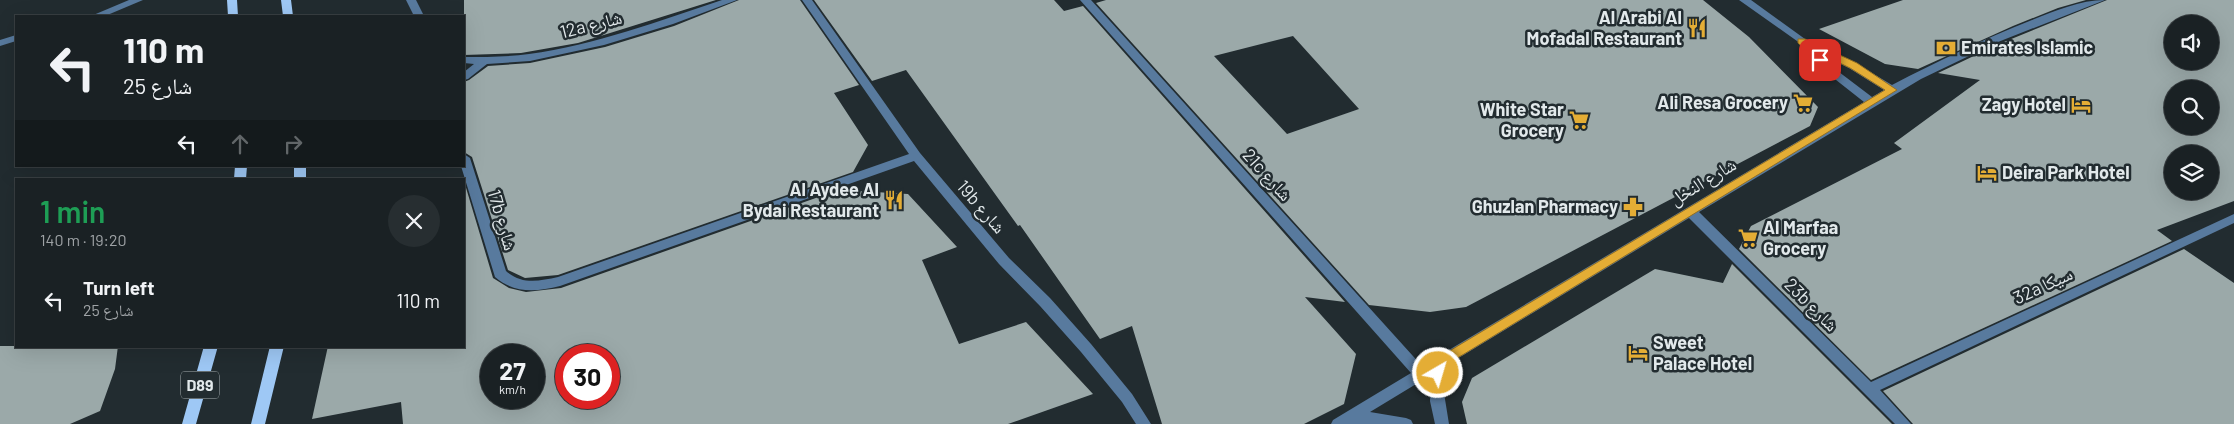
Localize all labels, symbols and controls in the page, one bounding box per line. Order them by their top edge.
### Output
street label: 12a شارع [558,6,624,43]
place label: Al Arabi Al Mofadal Restaurant [1527,6,1682,49]
map controls [2164,15,2219,200]
button: sound [2164,15,2219,70]
restaurant icon: Al Arabi Al Mofadal Restaurant [1686,17,1708,39]
text: 110 m [123,28,204,70]
icon: left [40,35,105,100]
place label: Emirates Islamic [1961,36,2094,58]
bank icon: Emirates Islamic [1935,37,1957,59]
pin [1799,39,1841,81]
icon: arrive [1806,46,1834,74]
text: شارع 25 [123,72,192,98]
button: search [2164,80,2219,135]
place label: Ali Resa Grocery [1657,91,1788,113]
supermarket icon: Ali Resa Grocery [1792,92,1814,114]
place label: Zagy Hotel [1982,93,2066,115]
hotel icon: Zagy Hotel [2070,94,2092,116]
place label: White Star Grocery [1480,98,1564,141]
supermarket icon: White Star Grocery [1568,109,1590,131]
icon: left [173,130,201,158]
icon: ahead [226,130,254,158]
icon: right [279,130,307,158]
street label: 21c شارع [1238,144,1297,206]
button: layers [2164,145,2219,200]
street label: شارع النخل [1665,153,1740,210]
place label: Deira Park Hotel [2002,161,2130,183]
hotel icon: Deira Park Hotel [1976,162,1998,184]
street label: 19b شارع [952,175,1011,238]
place label: Al Aydee Al Bydai Restaurant [743,178,879,221]
street label: 17b شارع [483,187,522,253]
restaurant icon: Al Aydee Al Bydai Restaurant [883,189,905,211]
text: 1 min [40,193,105,229]
button: close [388,195,440,247]
place label: Ghuzlan Pharmacy [1472,195,1618,217]
pharmacy icon: Ghuzlan Pharmacy [1622,196,1644,218]
place label: Al Marfaa Grocery [1763,216,1838,259]
supermarket icon: Al Marfaa Grocery [1737,227,1759,249]
text: 140 m · 19:20 [40,230,127,249]
street label: 32a سيكا [2009,262,2076,309]
street label: 23b شارع [1780,273,1843,336]
text: Turn left [83,276,154,299]
icon: left [40,287,68,315]
text: 110 m [396,289,440,312]
text: شارع 25 [83,300,133,319]
place label: Sweet Palace Hotel [1653,331,1752,374]
hotel icon: Sweet Palace Hotel [1627,342,1649,364]
speed limit sign: 30 [555,344,620,409]
position arrow [1411,346,1463,398]
text: 27 [499,355,526,385]
road number: D89 [181,372,219,398]
text: km/h [499,382,526,396]

